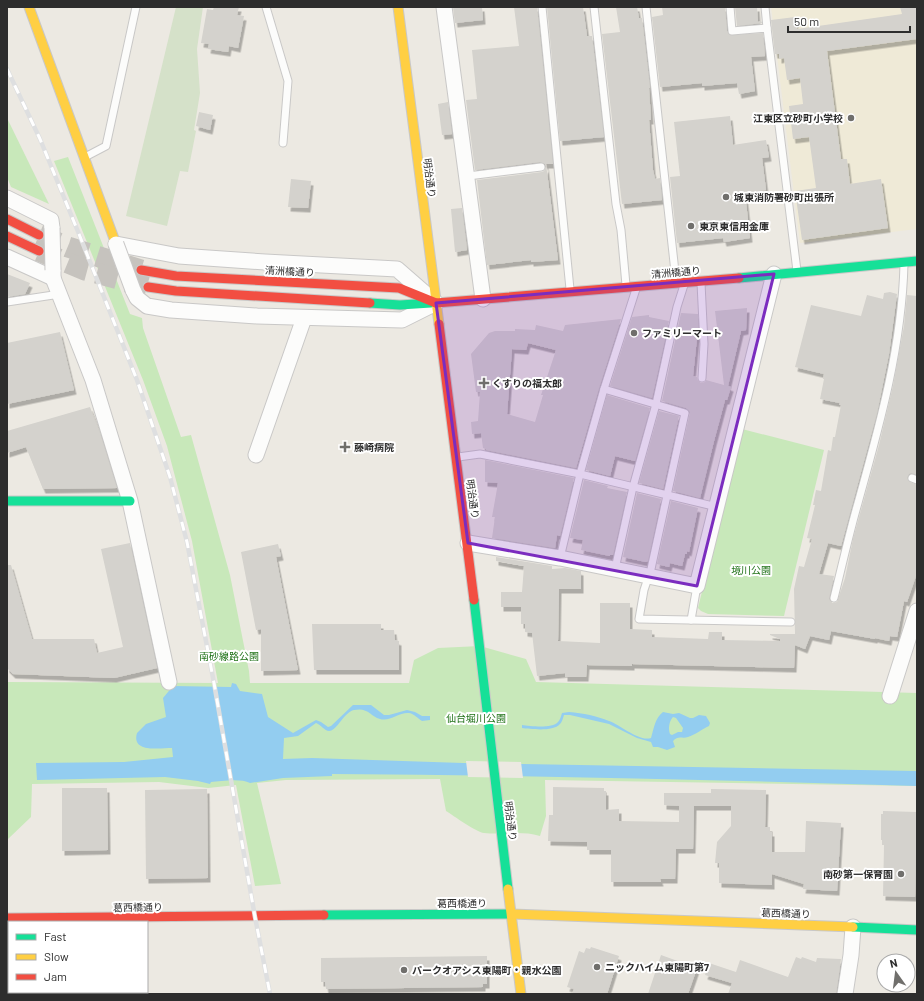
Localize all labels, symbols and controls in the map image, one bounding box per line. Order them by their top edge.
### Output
scale bar [788,8,910,34]
text: 50 m [794,14,819,28]
place label: 江東区立砂町小学校 [753,112,843,124]
marker: 江東区立砂町小学校 [846,113,856,123]
street label: 明治通り [422,157,438,199]
place label: 城東消防署砂町出張所 [734,191,834,203]
marker: 城東消防署砂町出張所 [721,192,731,202]
place label: 東京東信用金庫 [699,220,769,232]
marker: 東京東信用金庫 [686,221,696,231]
street label: 清洲橋通り [265,264,315,278]
street label: 清洲橋通り [651,264,701,280]
place label: ファミリーマート [642,327,722,339]
marker: ファミリーマート [629,328,639,338]
place label: くすりの福太郎 [492,377,562,389]
marker: くすりの福太郎 [479,378,489,388]
marker: 藤崎病院 [339,441,351,453]
place label: 藤崎病院 [354,441,394,453]
street label: 明治通り [464,478,482,520]
park label: 境川公園 [731,564,771,576]
park label: 南砂線路公園 [199,650,259,662]
park label: 仙台堀川公園 [446,712,506,724]
street label: 明治通り [503,800,519,842]
place label: 南砂第一保育園 [823,868,893,880]
marker: 南砂第一保育園 [896,869,906,879]
street label: 葛西橋通り [437,897,487,909]
street label: 葛西橋通り [113,901,163,913]
street label: 葛西橋通り [761,906,811,920]
legend [8,921,148,993]
text: Fast [44,929,67,943]
text: Slow [44,949,69,963]
north arrow [876,953,916,993]
text: N [888,956,899,970]
place label: ニックハイム東陽町第7 [605,961,709,973]
marker: ニックハイム東陽町第7 [592,962,602,972]
place label: パークオアシス東陽町・親水公園 [412,964,562,976]
marker: パークオアシス東陽町・親水公園 [399,965,409,975]
text: Jam [44,969,67,983]

